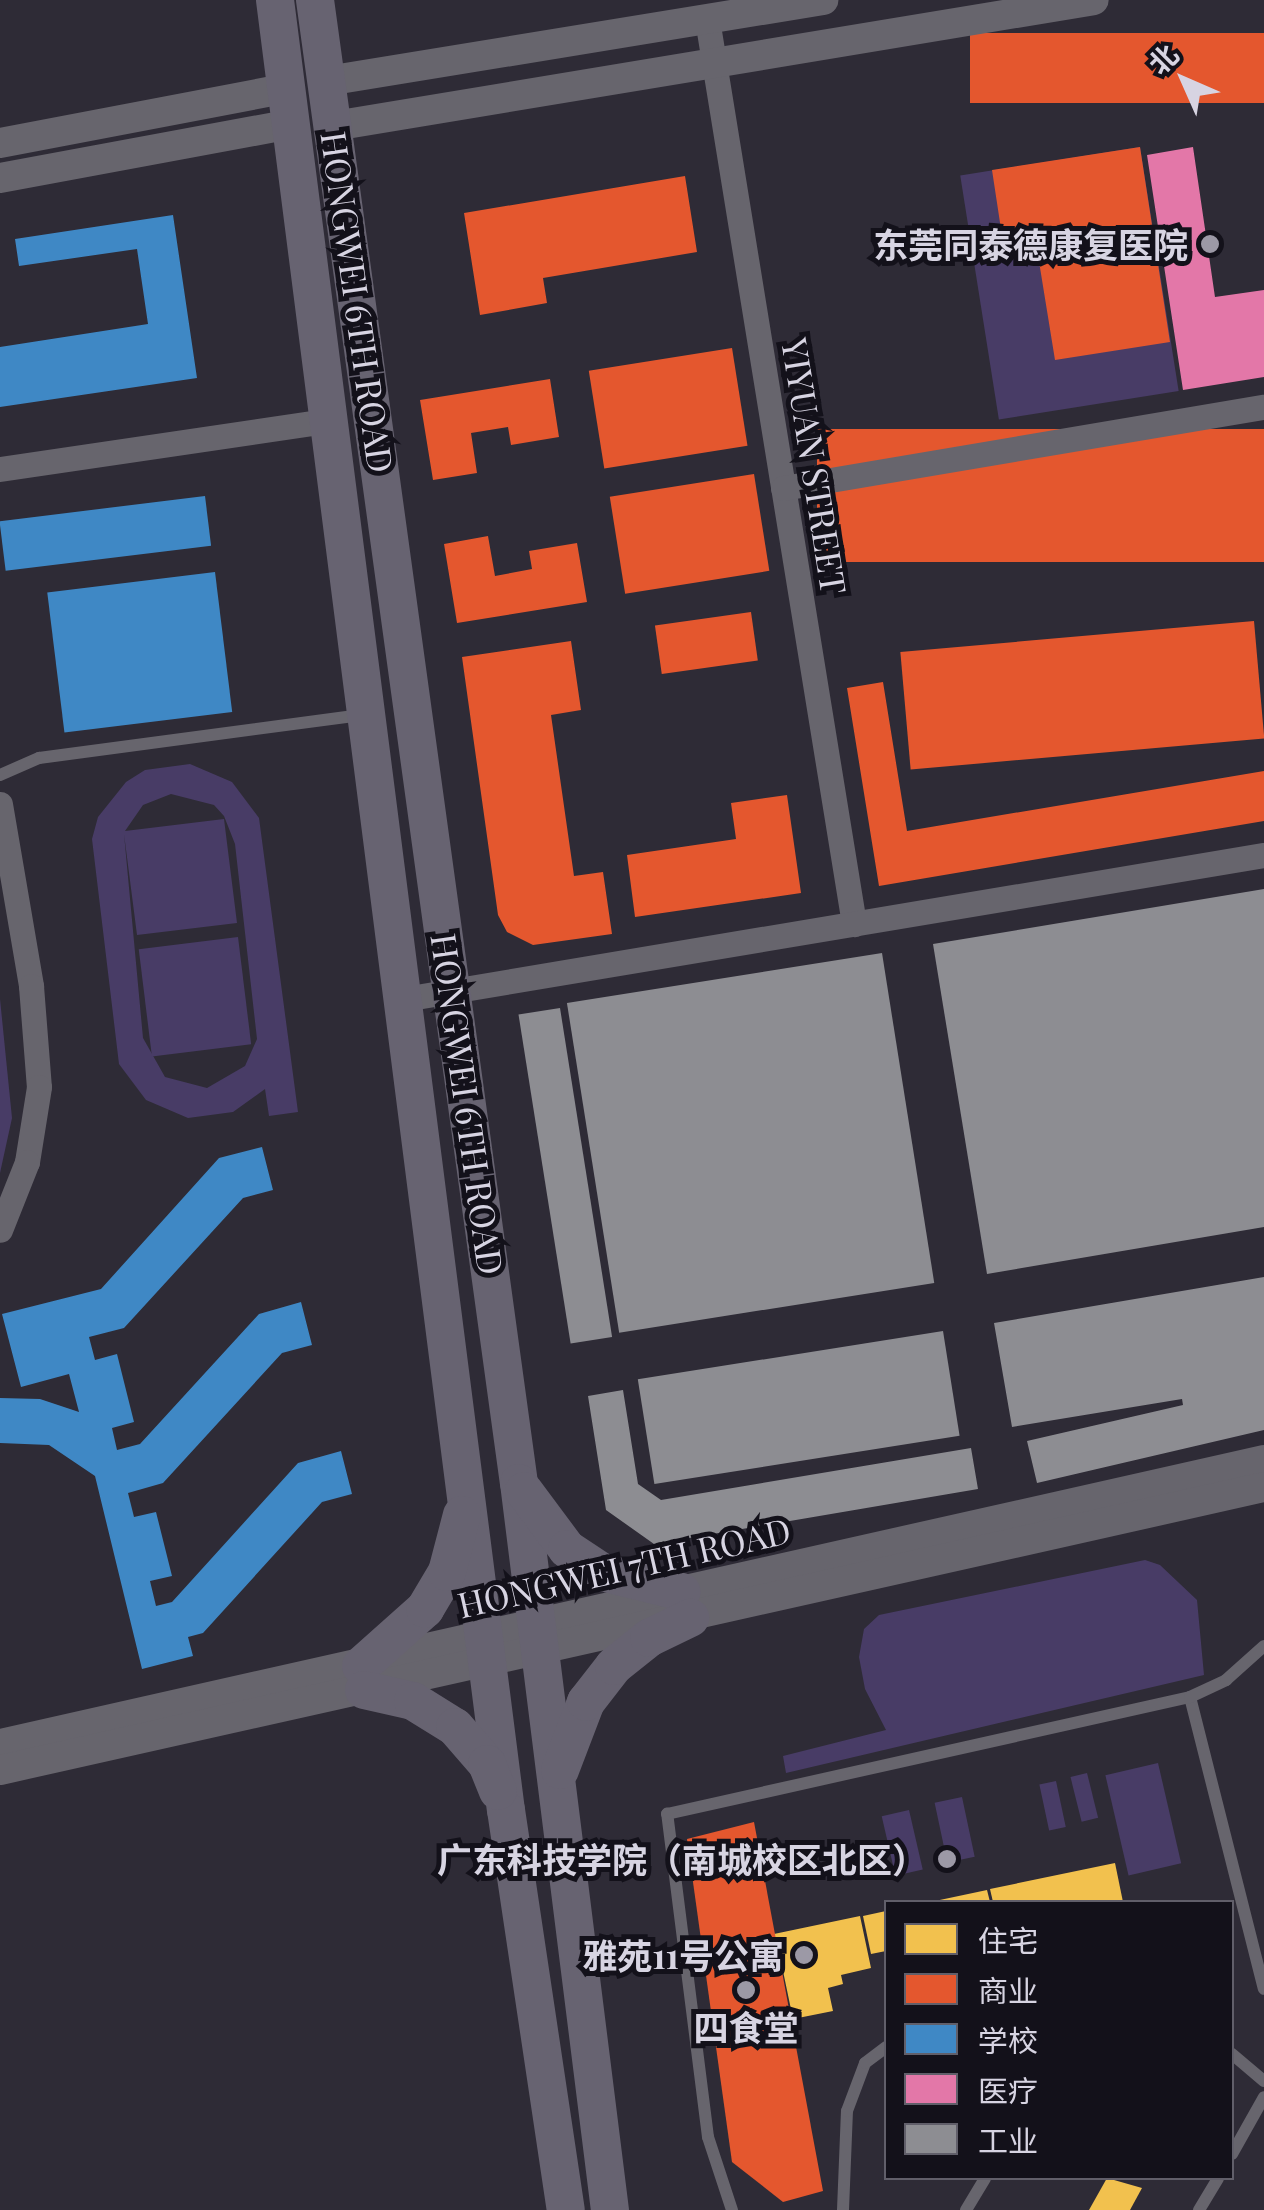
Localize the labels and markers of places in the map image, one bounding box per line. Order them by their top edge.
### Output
place label: 东莞同泰德康复医院 [873,223,1188,265]
marker: 东莞同泰德康复医院 [1197,231,1223,257]
place label: 广东科技学院（南城校区北区） [437,1838,927,1880]
marker: 广东科技学院（南城校区北区） [936,1848,958,1870]
place label: 雅苑11号公寓 [582,1934,784,1976]
marker: 雅苑11号公寓 [793,1944,815,1966]
marker: 四食堂 [735,1979,757,2001]
place label: 四食堂 [694,2006,798,2048]

